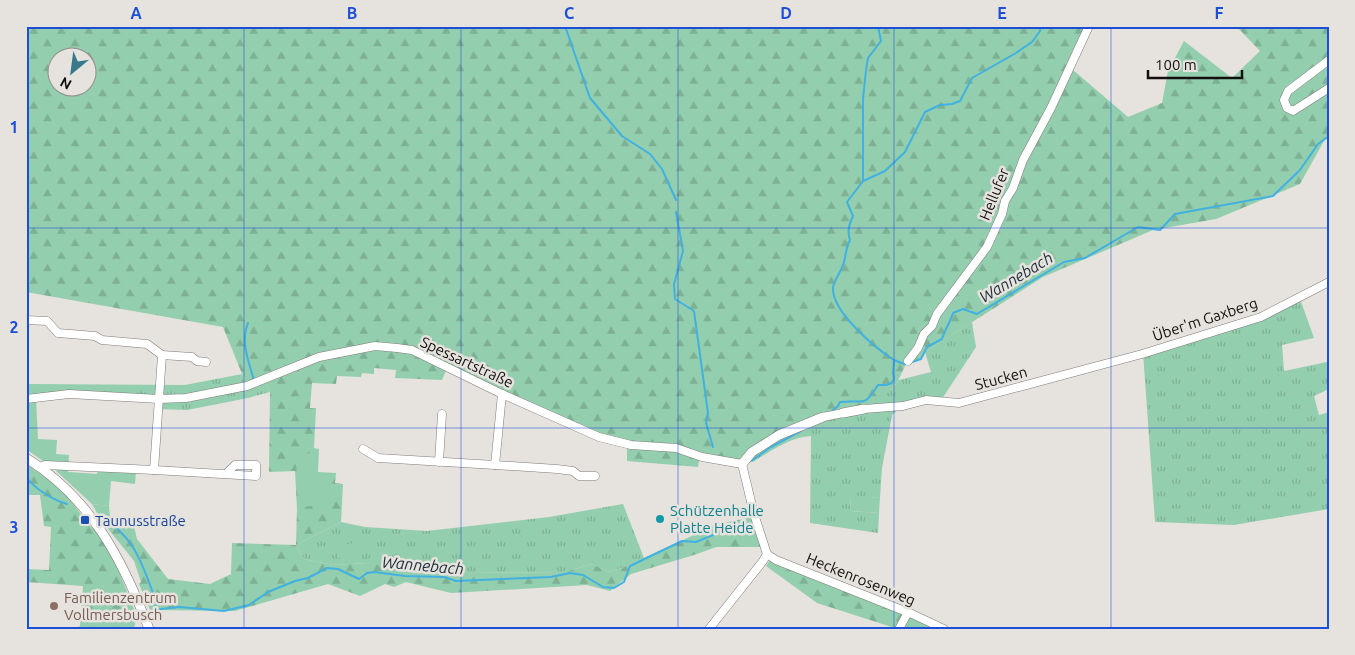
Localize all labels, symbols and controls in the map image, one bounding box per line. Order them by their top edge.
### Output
text: A [130,4,142,22]
text: B [347,4,357,22]
text: C [564,4,574,22]
text: D [780,4,792,22]
text: E [997,4,1007,22]
text: F [1215,4,1224,22]
north arrow [48,48,98,98]
scale bar [1148,48,1241,80]
text: 100 m [1155,56,1197,73]
text: N [57,74,74,93]
text: 1 [9,118,19,136]
street label: Hellufer [976,165,1012,223]
water label: Wannebach [976,248,1056,306]
street label: Über'm Gaxberg [1150,294,1260,344]
text: 2 [9,318,19,336]
street label: Spessartstraße [418,333,516,391]
street label: Stucken [973,363,1029,393]
place label: Schützenhalle Platte Heide [670,502,764,536]
place label: Taunusstraße [95,512,186,529]
marker: Schützenhalle Platte Heide [654,513,666,525]
marker: Taunusstraße [79,514,91,526]
text: 3 [9,518,19,536]
street label: Heckenrosenweg [804,549,918,609]
water label: Wannebach [381,552,465,578]
place label: Familienzentrum Vollmersbusch [64,589,177,623]
marker: Familienzentrum Vollmersbusch [48,600,60,612]

